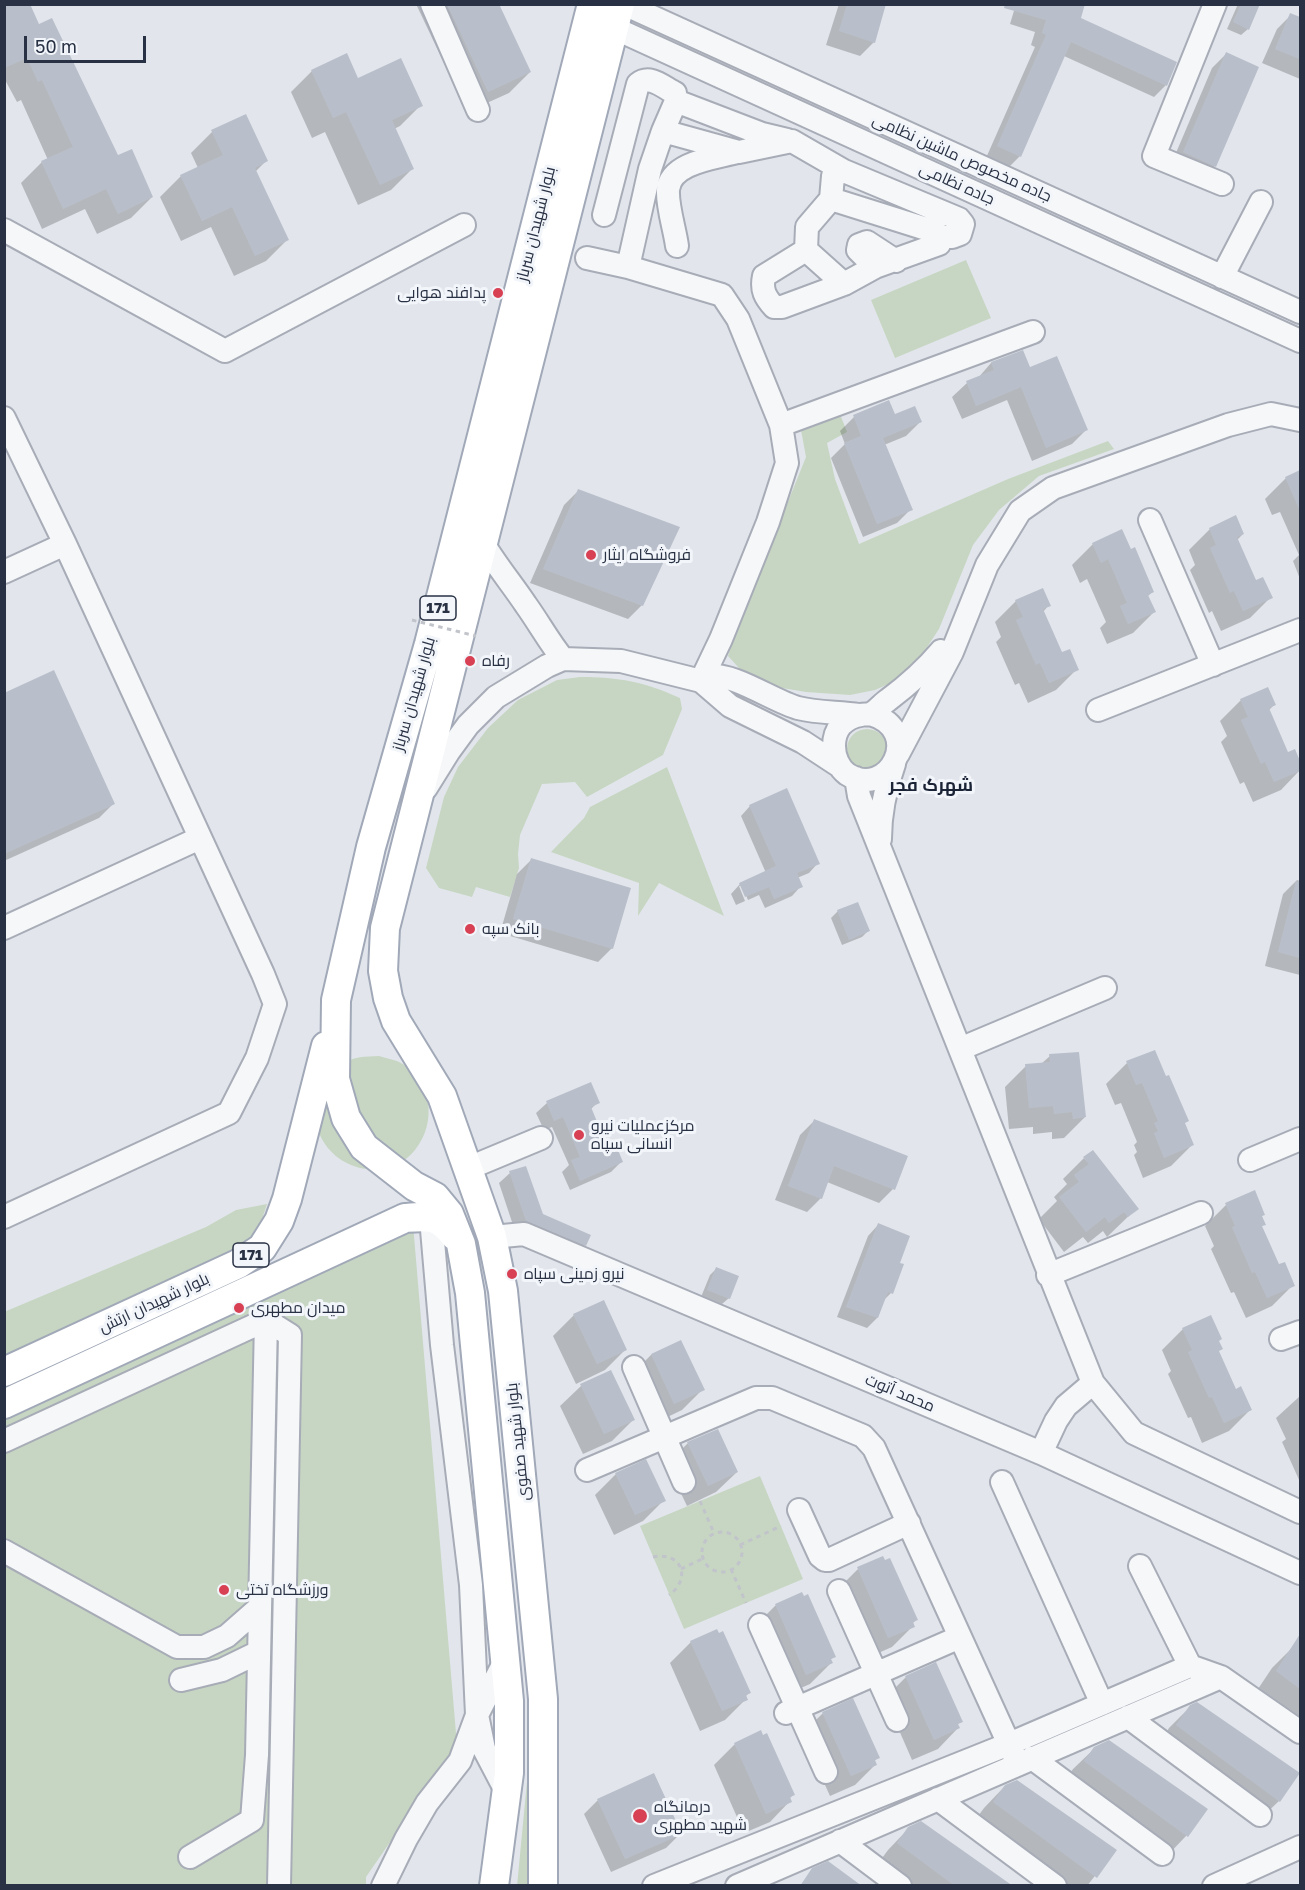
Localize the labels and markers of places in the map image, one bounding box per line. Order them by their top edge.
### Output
place label: پدافند هوایی [397,283,486,303]
marker: پدافند هوایی [491,286,505,300]
place label: فروشگاه ایثار [603,545,691,565]
marker: فروشگاه ایثار [584,548,598,562]
place label: رفاه [482,651,510,671]
marker: رفاه [463,654,477,668]
place label: بانک سپه [482,919,540,939]
marker: بانک سپه [463,922,477,936]
place label: مرکزعملیات نیرو انسانی سپاه [591,1116,695,1154]
marker: مرکزعملیات نیرو انسانی سپاه [572,1128,586,1142]
place label: نیرو زمینی سپاه [524,1264,625,1284]
marker: نیرو زمینی سپاه [505,1267,519,1281]
place label: میدان مطهری [251,1298,345,1318]
marker: میدان مطهری [232,1301,246,1315]
place label: ورزشگاه تختی [236,1580,329,1600]
marker: ورزشگاه تختی [217,1583,231,1597]
place label: درمانگاه شهید مطهری [654,1797,747,1835]
marker: درمانگاه شهید مطهری [631,1807,649,1825]

